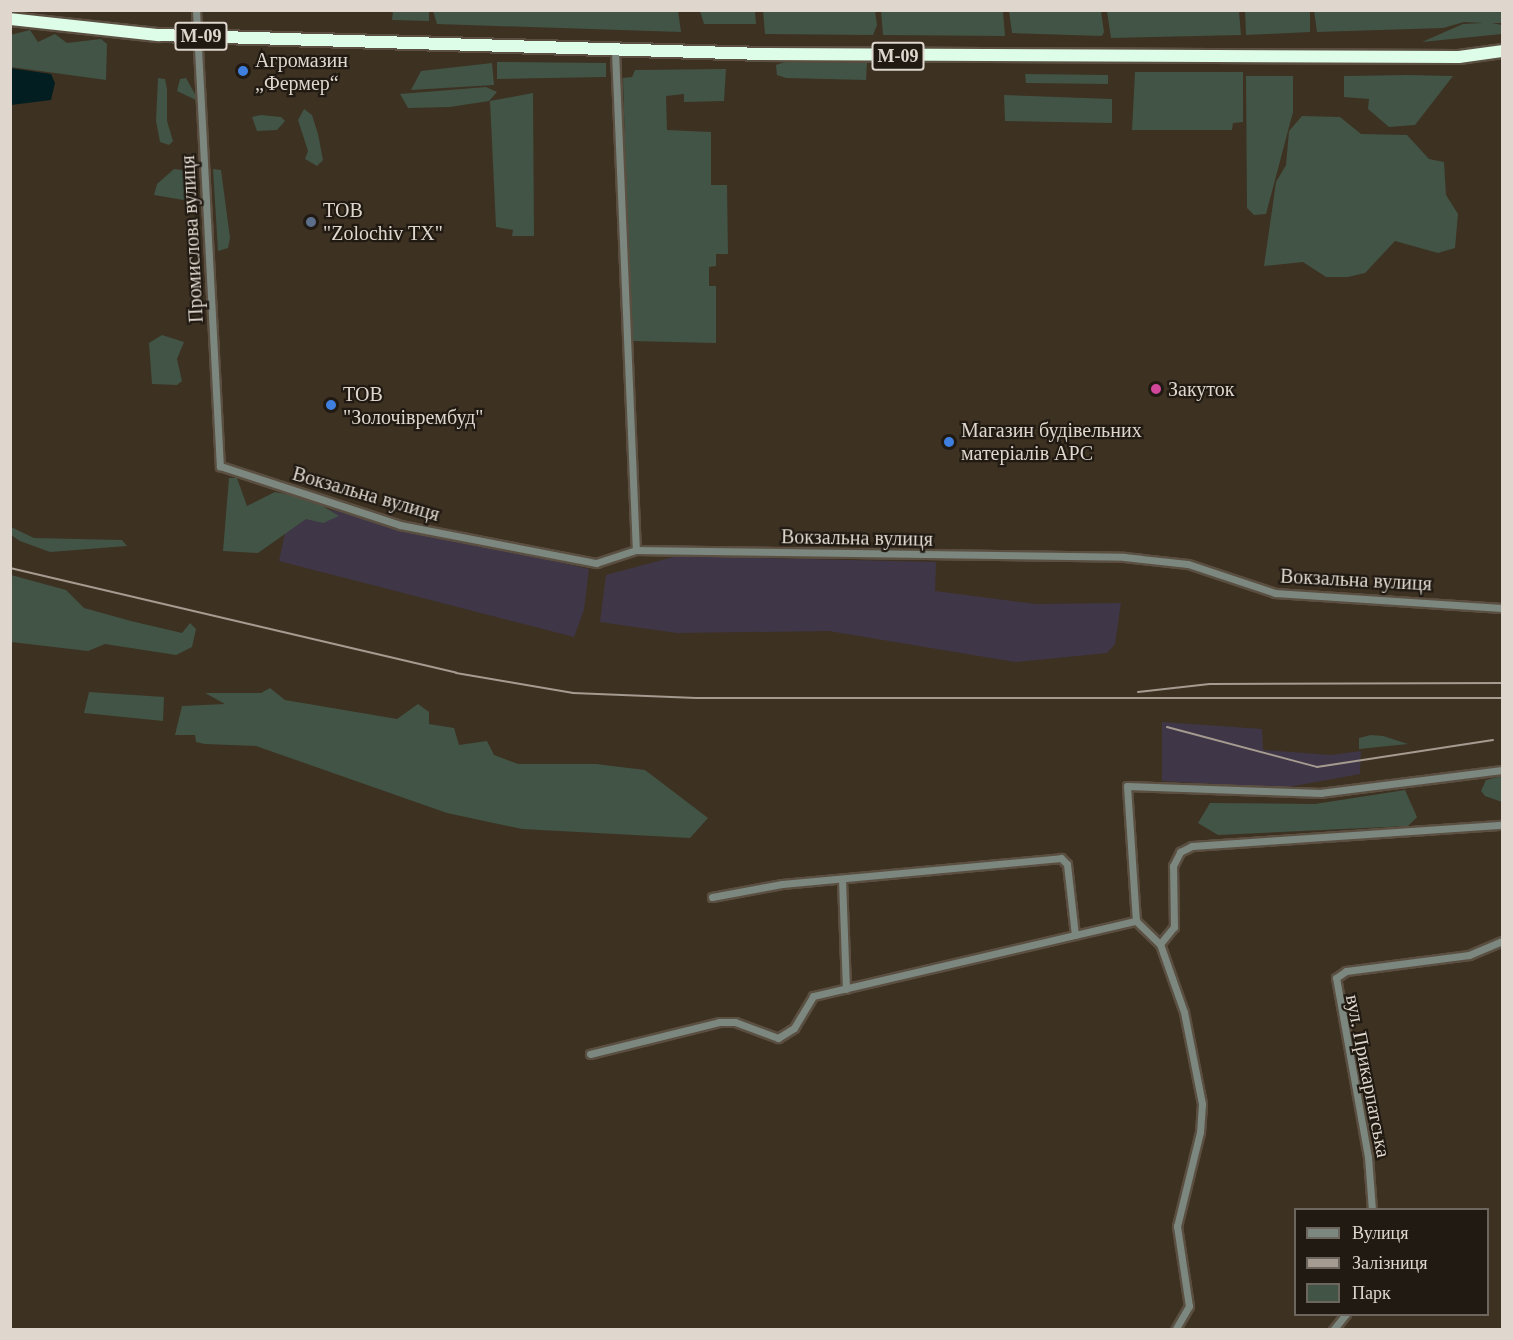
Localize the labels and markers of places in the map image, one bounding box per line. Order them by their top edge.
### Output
place label: Агромазин „Фермер“ [255,48,348,95]
marker: Агромазин „Фермер“ [236,64,250,78]
place label: ТОВ "Zolochiv TX" [323,198,443,245]
marker: ТОВ "Zolochiv TX" [304,215,318,229]
place label: Закуток [1168,377,1235,401]
place label: ТОВ "Золочіврембуд" [343,382,483,429]
marker: Закуток [1149,382,1163,396]
marker: ТОВ "Золочіврембуд" [324,398,338,412]
place label: Магазин будівельних матеріалів APC [961,418,1142,465]
marker: Магазин будівельних матеріалів APC [942,435,956,449]

